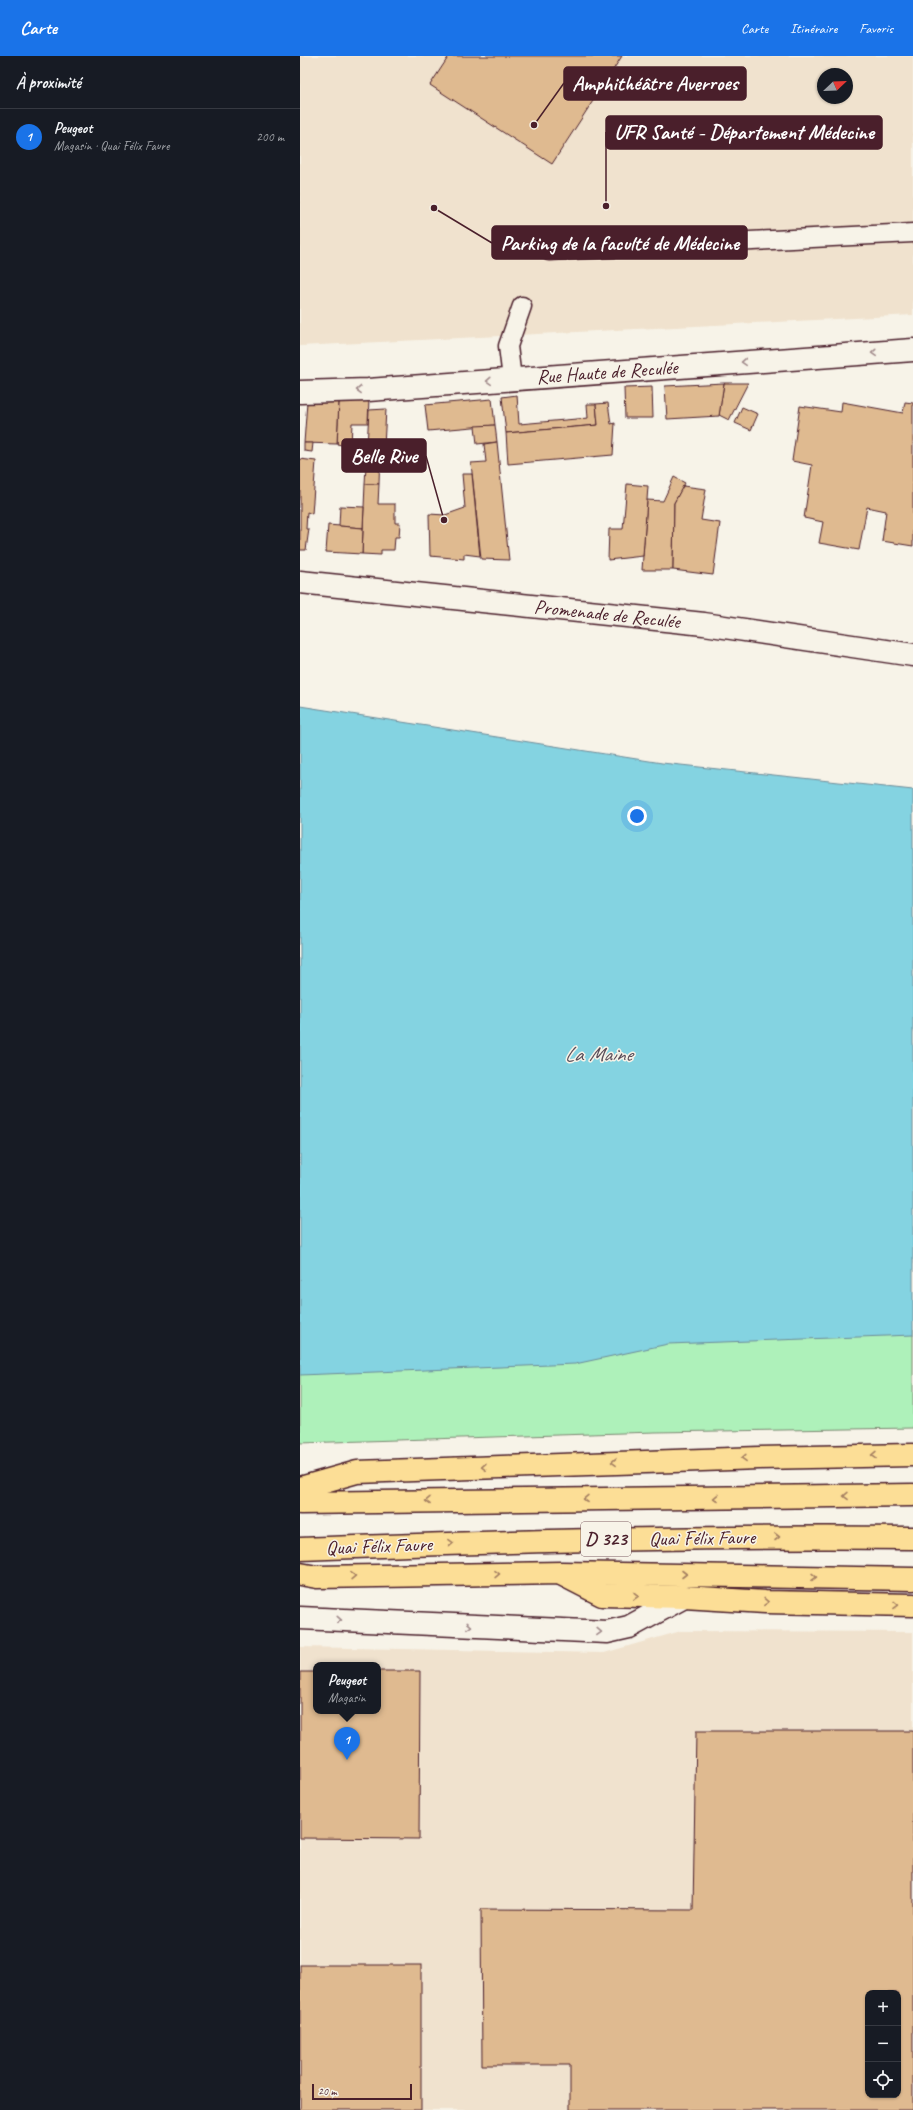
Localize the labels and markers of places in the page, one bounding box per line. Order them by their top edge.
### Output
callout: Amphithéâtre Averroes [564,67,746,100]
callout: UFR Santé - Département Médecine [606,116,882,149]
callout: Parking de la faculté de Médecine [492,226,747,259]
callout: Belle Rive [342,439,426,472]
pin: 1 [334,1727,360,1760]

